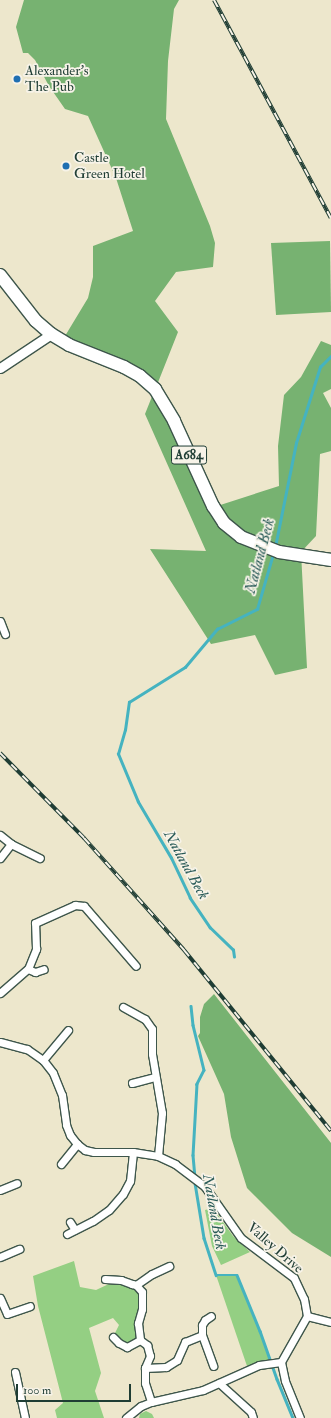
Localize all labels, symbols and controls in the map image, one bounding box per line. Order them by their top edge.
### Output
place label: Alexander's The Pub [25,63,89,96]
marker: Alexander's The Pub [12,74,22,84]
place label: Castle Green Hotel [74,150,145,182]
marker: Castle Green Hotel [61,161,71,171]
road number: A684 [171,444,207,466]
water label: Natland Beck [241,517,279,595]
water label: Natland Beck [160,827,212,903]
water label: Natland Beck [199,1173,229,1251]
street label: Valley Drive [244,1219,306,1277]
scale bar [18,1376,133,1402]
text: 100 m [23,1383,51,1398]

